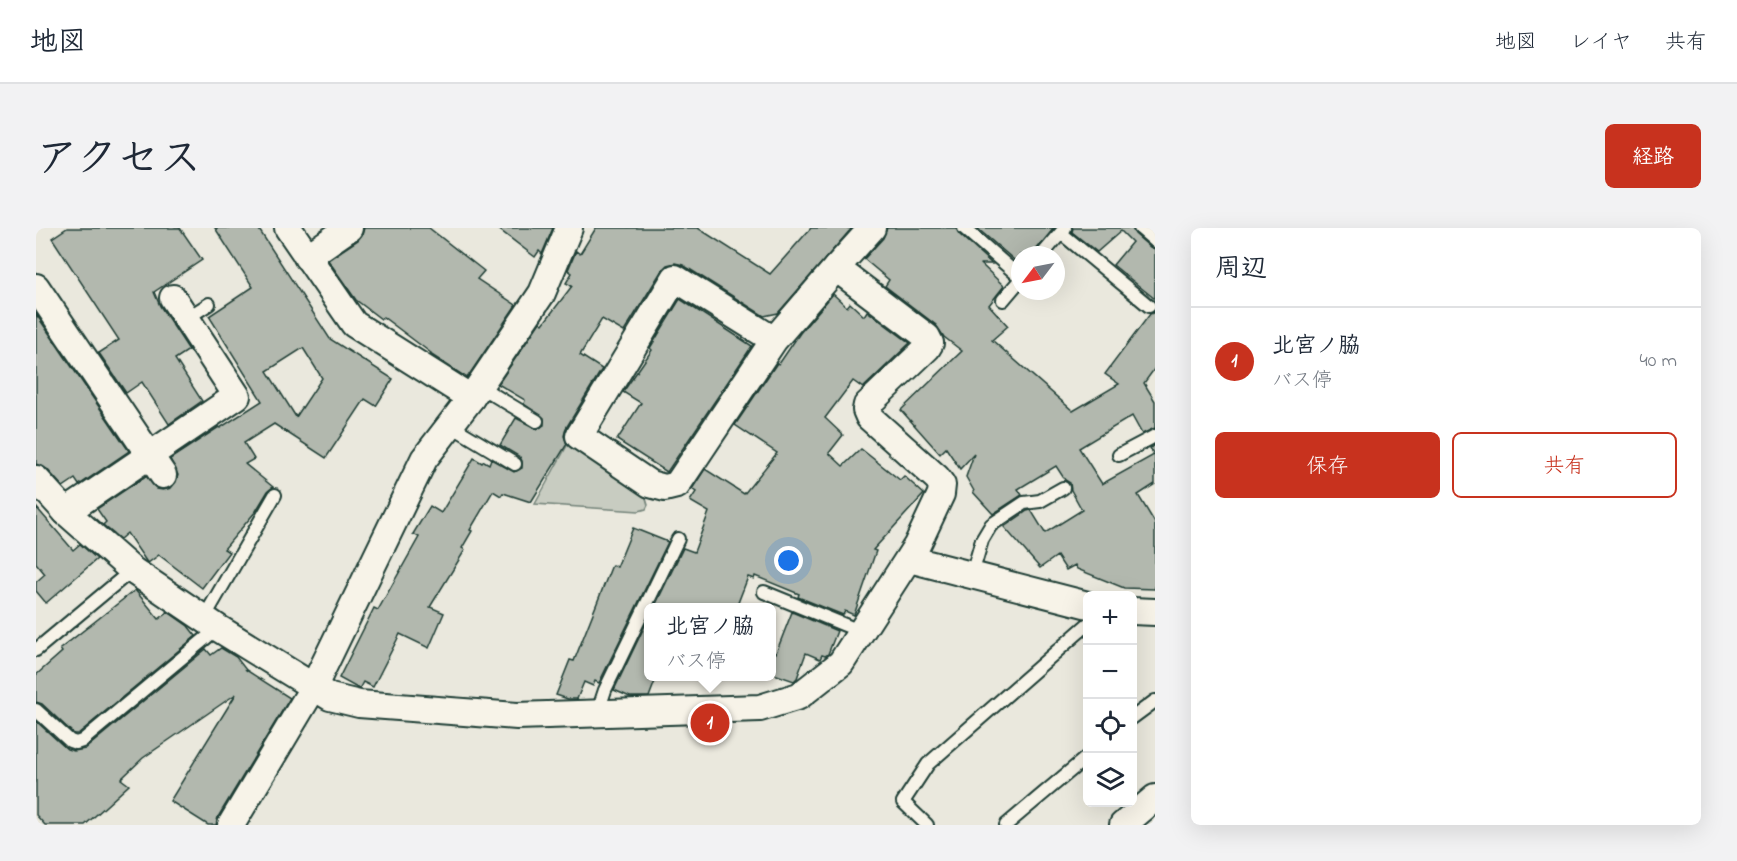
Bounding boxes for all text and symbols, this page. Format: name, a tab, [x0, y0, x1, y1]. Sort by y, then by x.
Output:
text: 地図	[30, 23, 86, 64]
text: 地図	[1495, 28, 1537, 58]
text: レイヤ	[1570, 28, 1632, 58]
text: 共有	[1665, 28, 1707, 58]
button: 経路	[1605, 124, 1701, 188]
text: アクセス	[36, 130, 201, 191]
north arrow	[1011, 246, 1065, 300]
text: 周辺	[1215, 251, 1267, 289]
text: 北宮ノ脇	[1272, 331, 1360, 363]
text: 1	[1231, 347, 1238, 376]
text: 40 m	[1640, 347, 1677, 376]
text: バス停	[1272, 367, 1332, 396]
button: 保存	[1215, 432, 1440, 498]
button: 共有	[1452, 432, 1677, 498]
your location	[774, 546, 803, 575]
map controls	[1083, 591, 1137, 807]
button: +	[1083, 591, 1137, 645]
popup	[644, 603, 776, 681]
text: 北宮ノ脇	[666, 612, 754, 644]
button: −	[1083, 645, 1137, 699]
text: バス停	[666, 648, 726, 677]
button: locate	[1083, 699, 1137, 753]
pin: 1	[690, 700, 730, 746]
button: layers	[1083, 753, 1137, 807]

